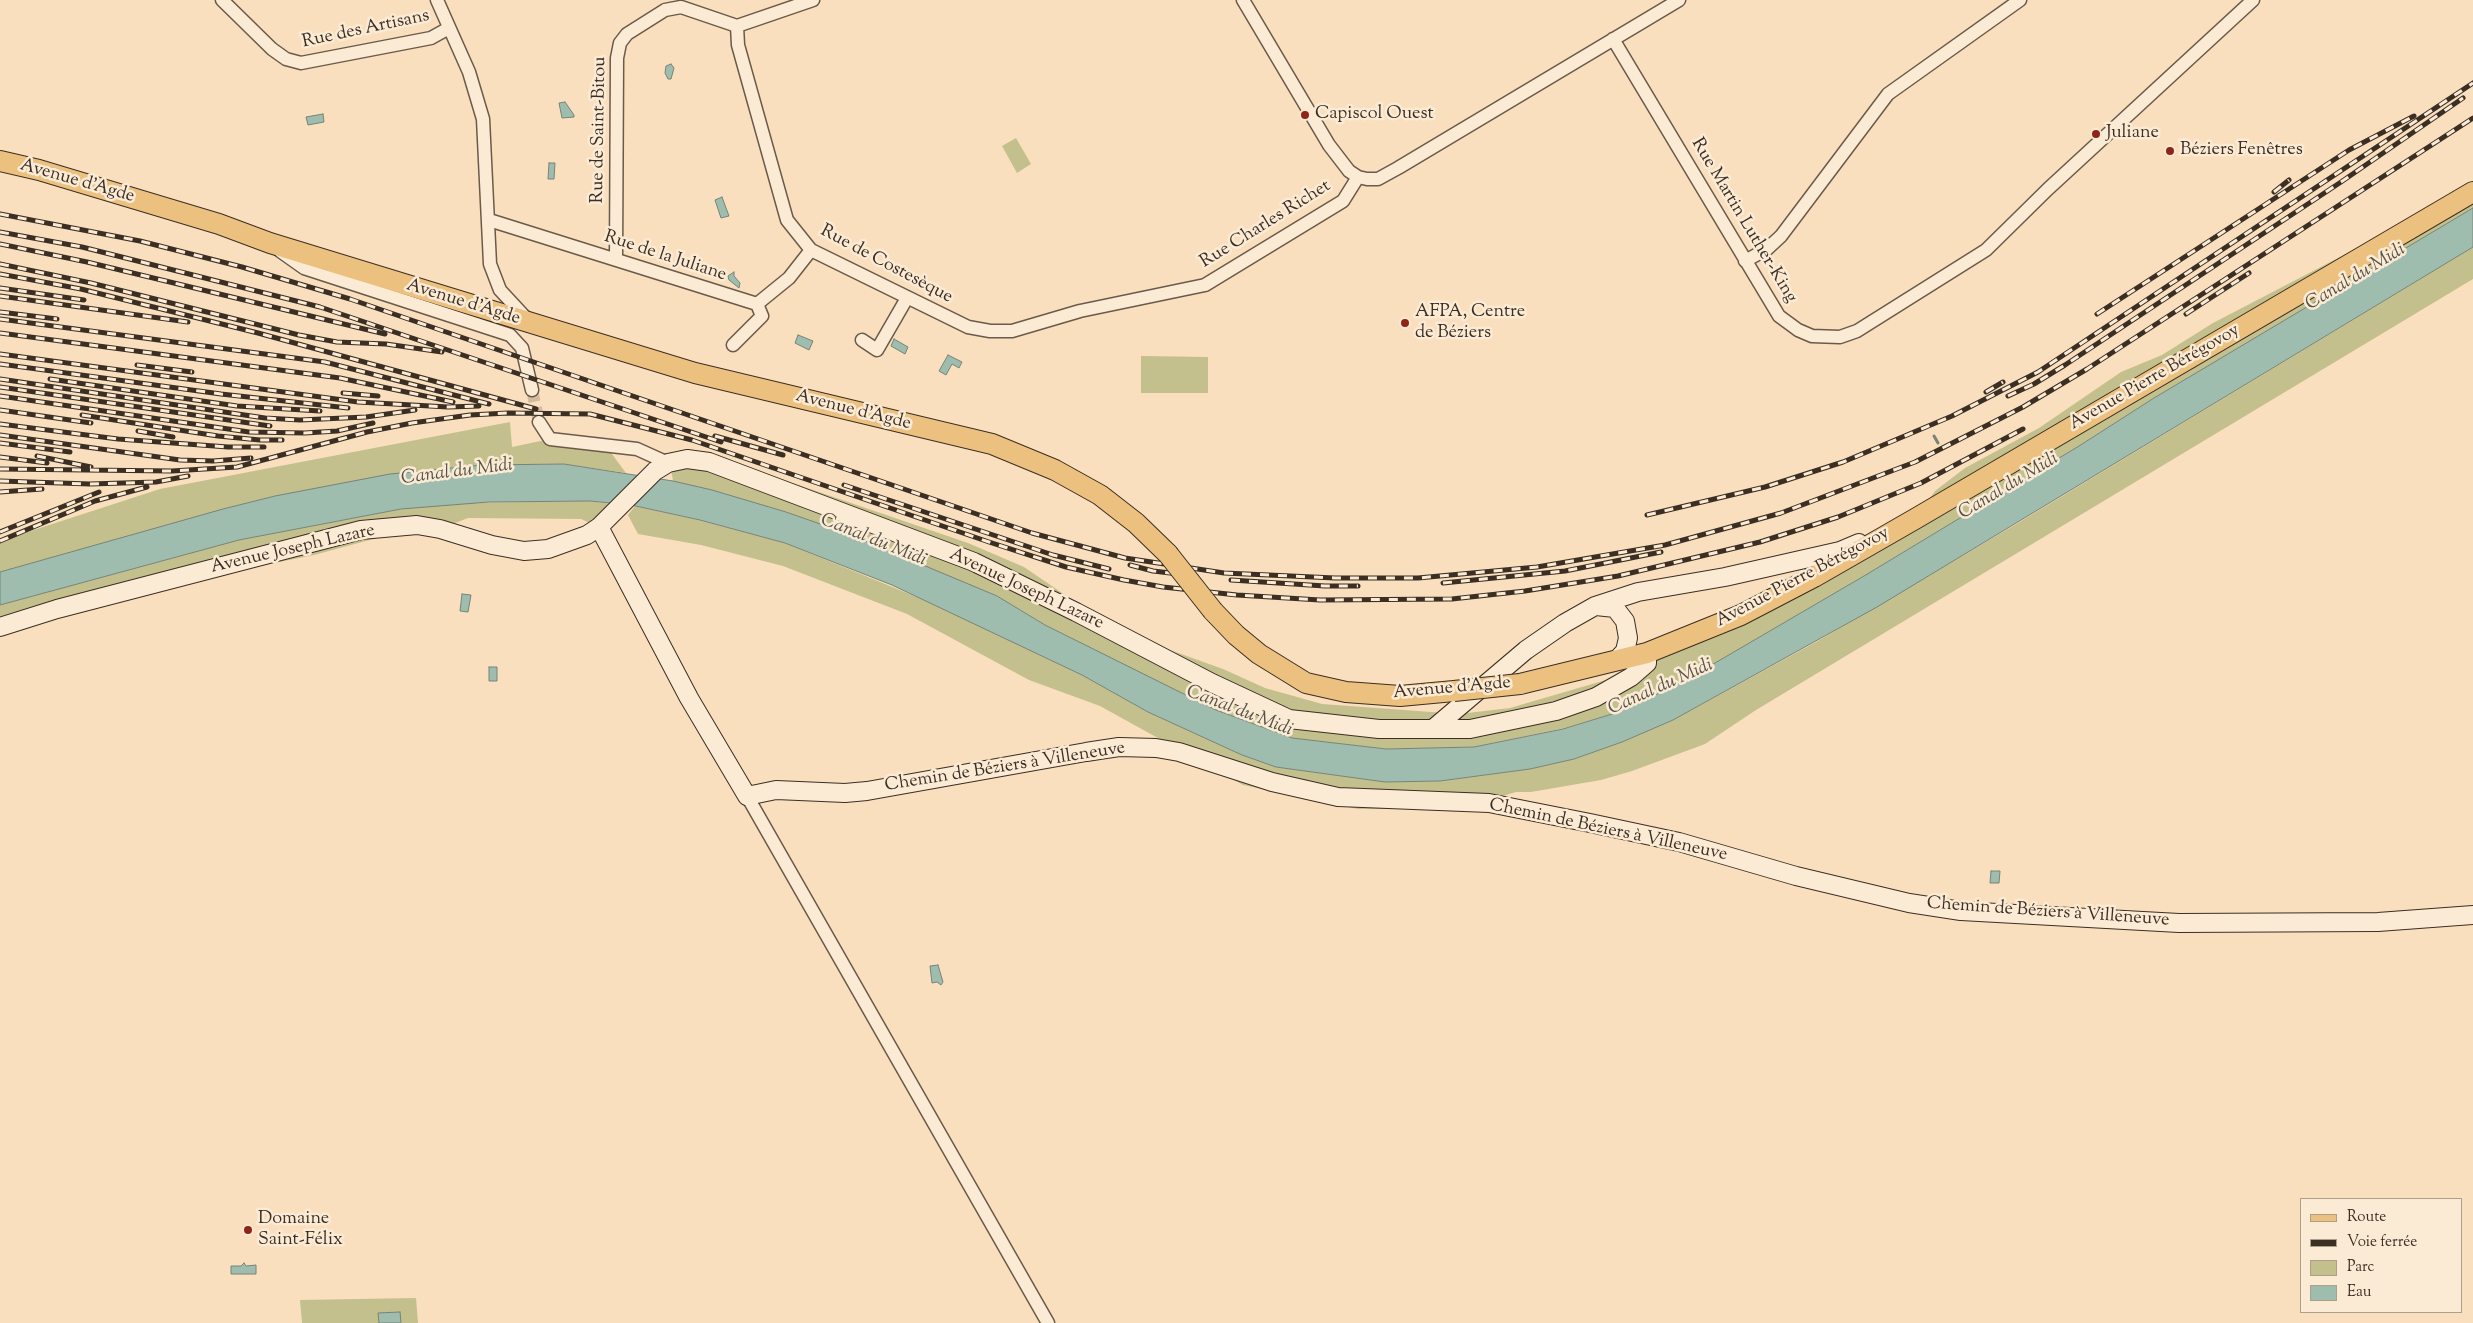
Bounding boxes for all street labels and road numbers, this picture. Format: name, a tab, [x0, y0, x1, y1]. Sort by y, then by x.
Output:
street label: Rue des Artisans	[300, 6, 432, 54]
street label: Rue de Saint-Bitou	[588, 56, 612, 204]
street label: Rue Martin Luther-King	[1685, 135, 1801, 307]
street label: Avenue d'Agde	[17, 155, 137, 209]
street label: Rue Charles Richet	[1197, 176, 1335, 274]
street label: Rue de Costesèque	[816, 221, 956, 309]
street label: Rue de la Juliane	[601, 227, 729, 287]
street label: Avenue d'Agde	[403, 275, 523, 331]
street label: Avenue Pierre Bérégovoy	[2066, 320, 2244, 436]
street label: Avenue d'Agde	[793, 386, 913, 436]
street label: Avenue Joseph Lazare	[209, 521, 377, 579]
street label: Avenue Pierre Bérégovoy	[1713, 523, 1893, 633]
street label: Avenue Joseph Lazare	[945, 545, 1107, 635]
street label: Avenue d'Agde	[1392, 673, 1512, 705]
street label: Chemin de Béziers à Villeneuve	[883, 738, 1127, 798]
street label: Chemin de Béziers à Villeneuve	[1487, 795, 1729, 867]
street label: Chemin de Béziers à Villeneuve	[1926, 894, 2170, 932]

